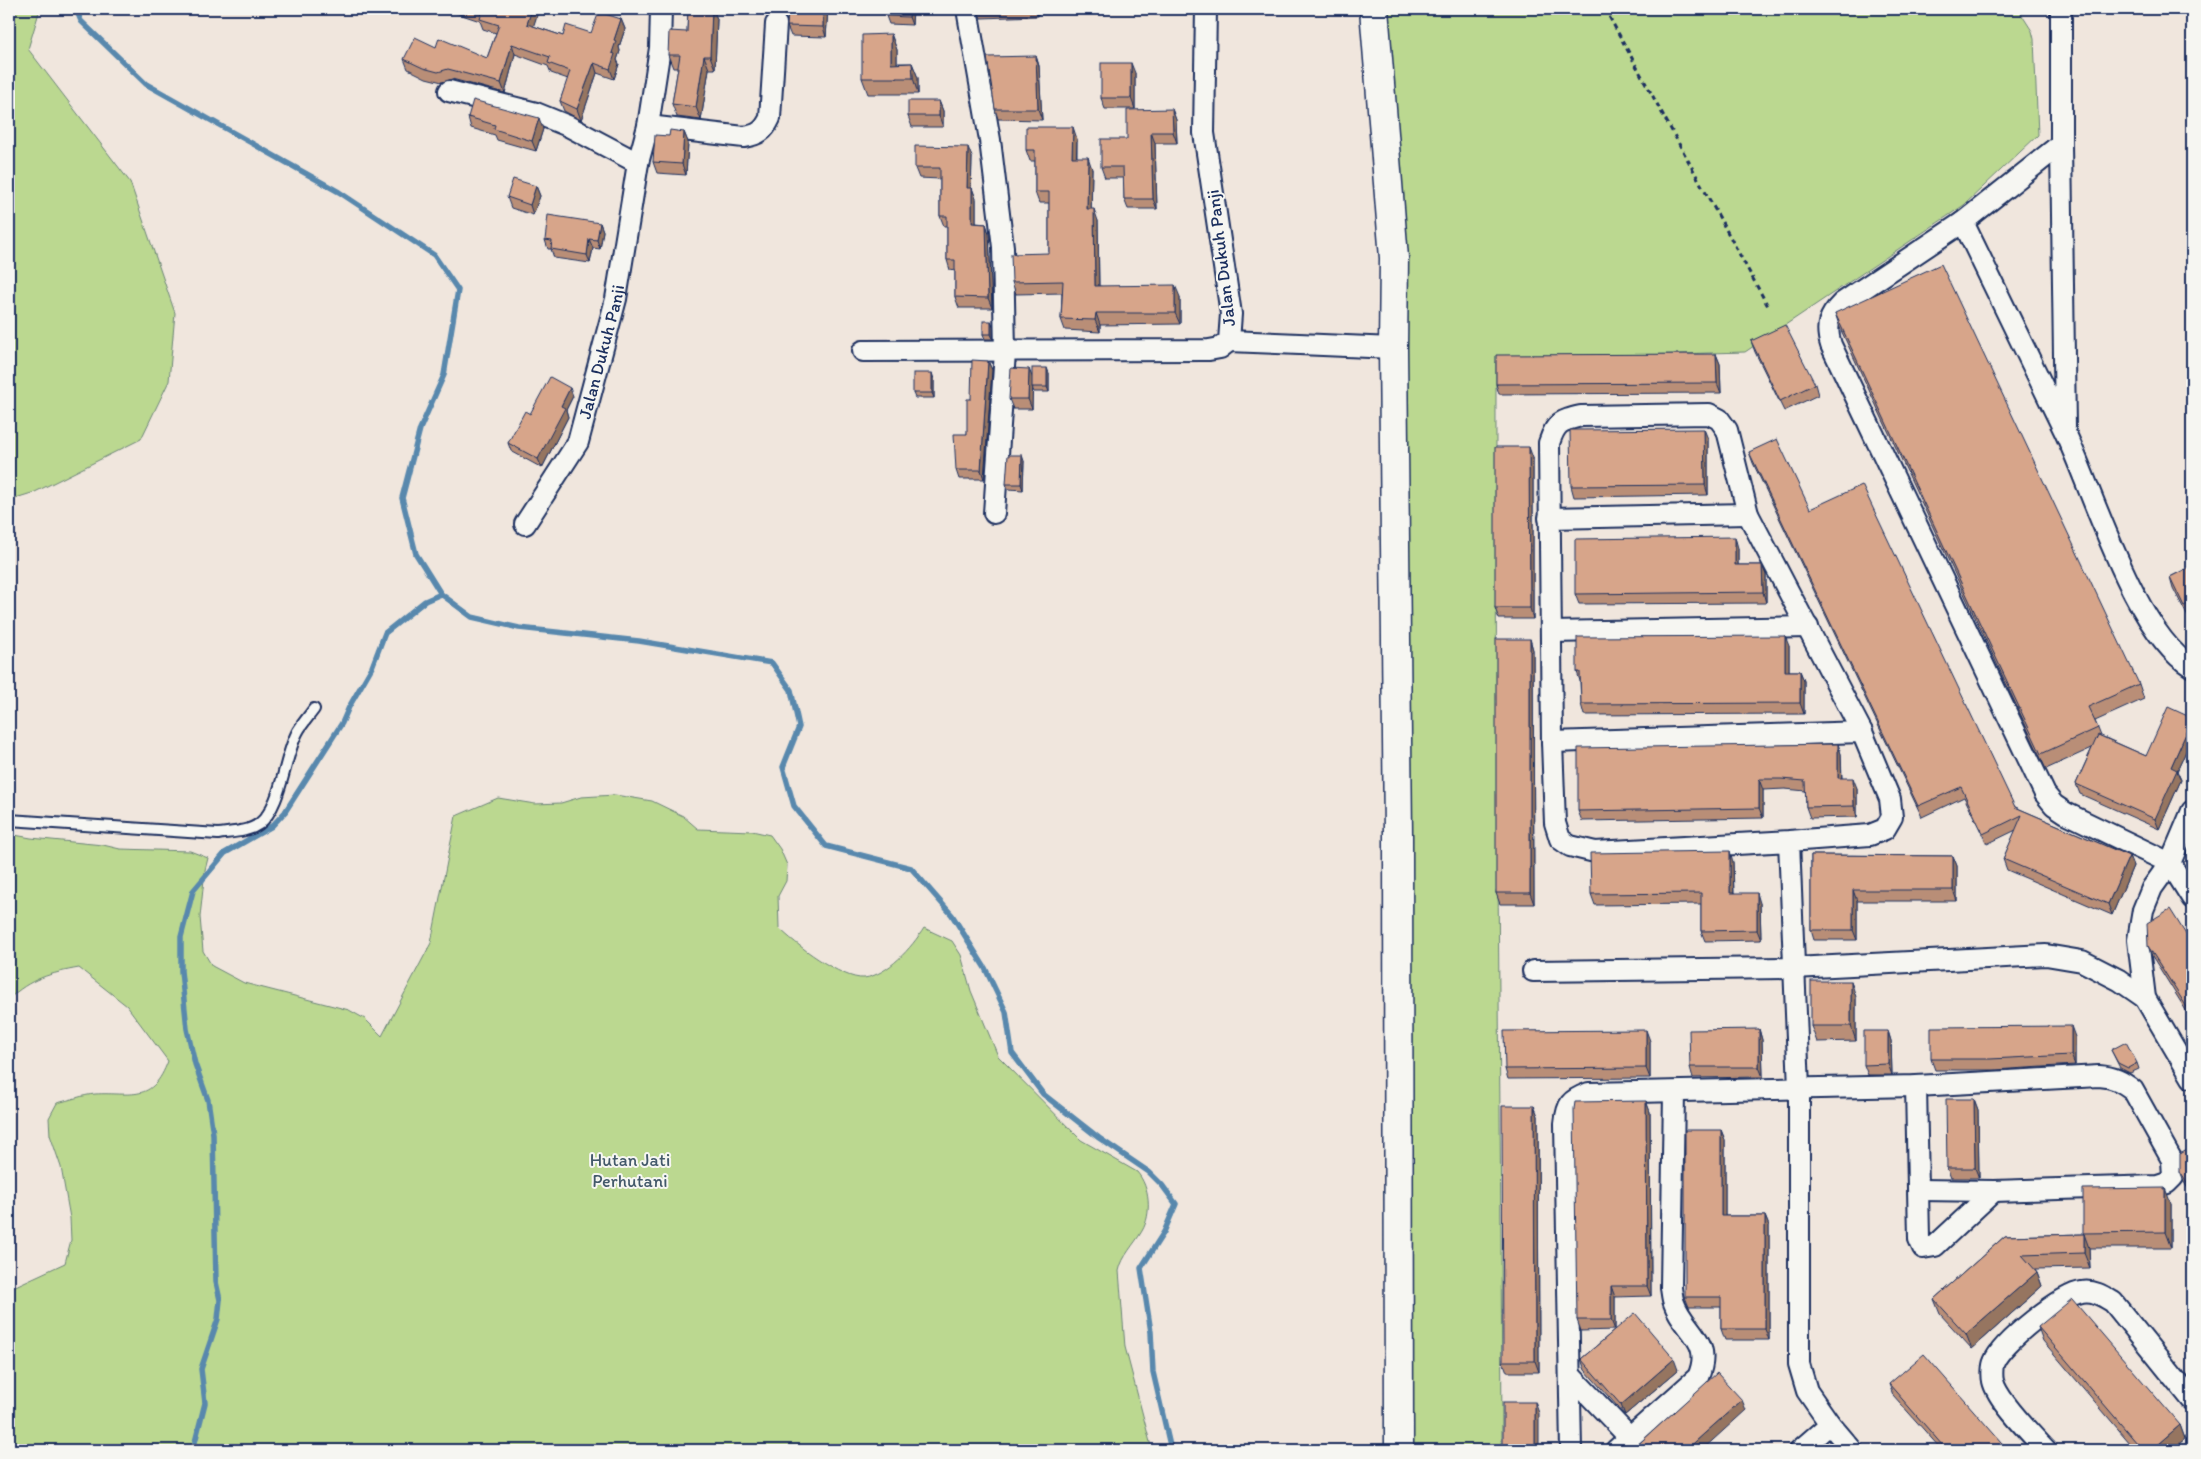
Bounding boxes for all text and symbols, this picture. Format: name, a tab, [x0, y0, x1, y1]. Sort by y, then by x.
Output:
street label: Jalan Dukuh Panji	[1202, 188, 1240, 328]
street label: Jalan Dukuh Panji	[574, 283, 629, 421]
park label: Hutan Jati Perhutani	[590, 1149, 670, 1192]

